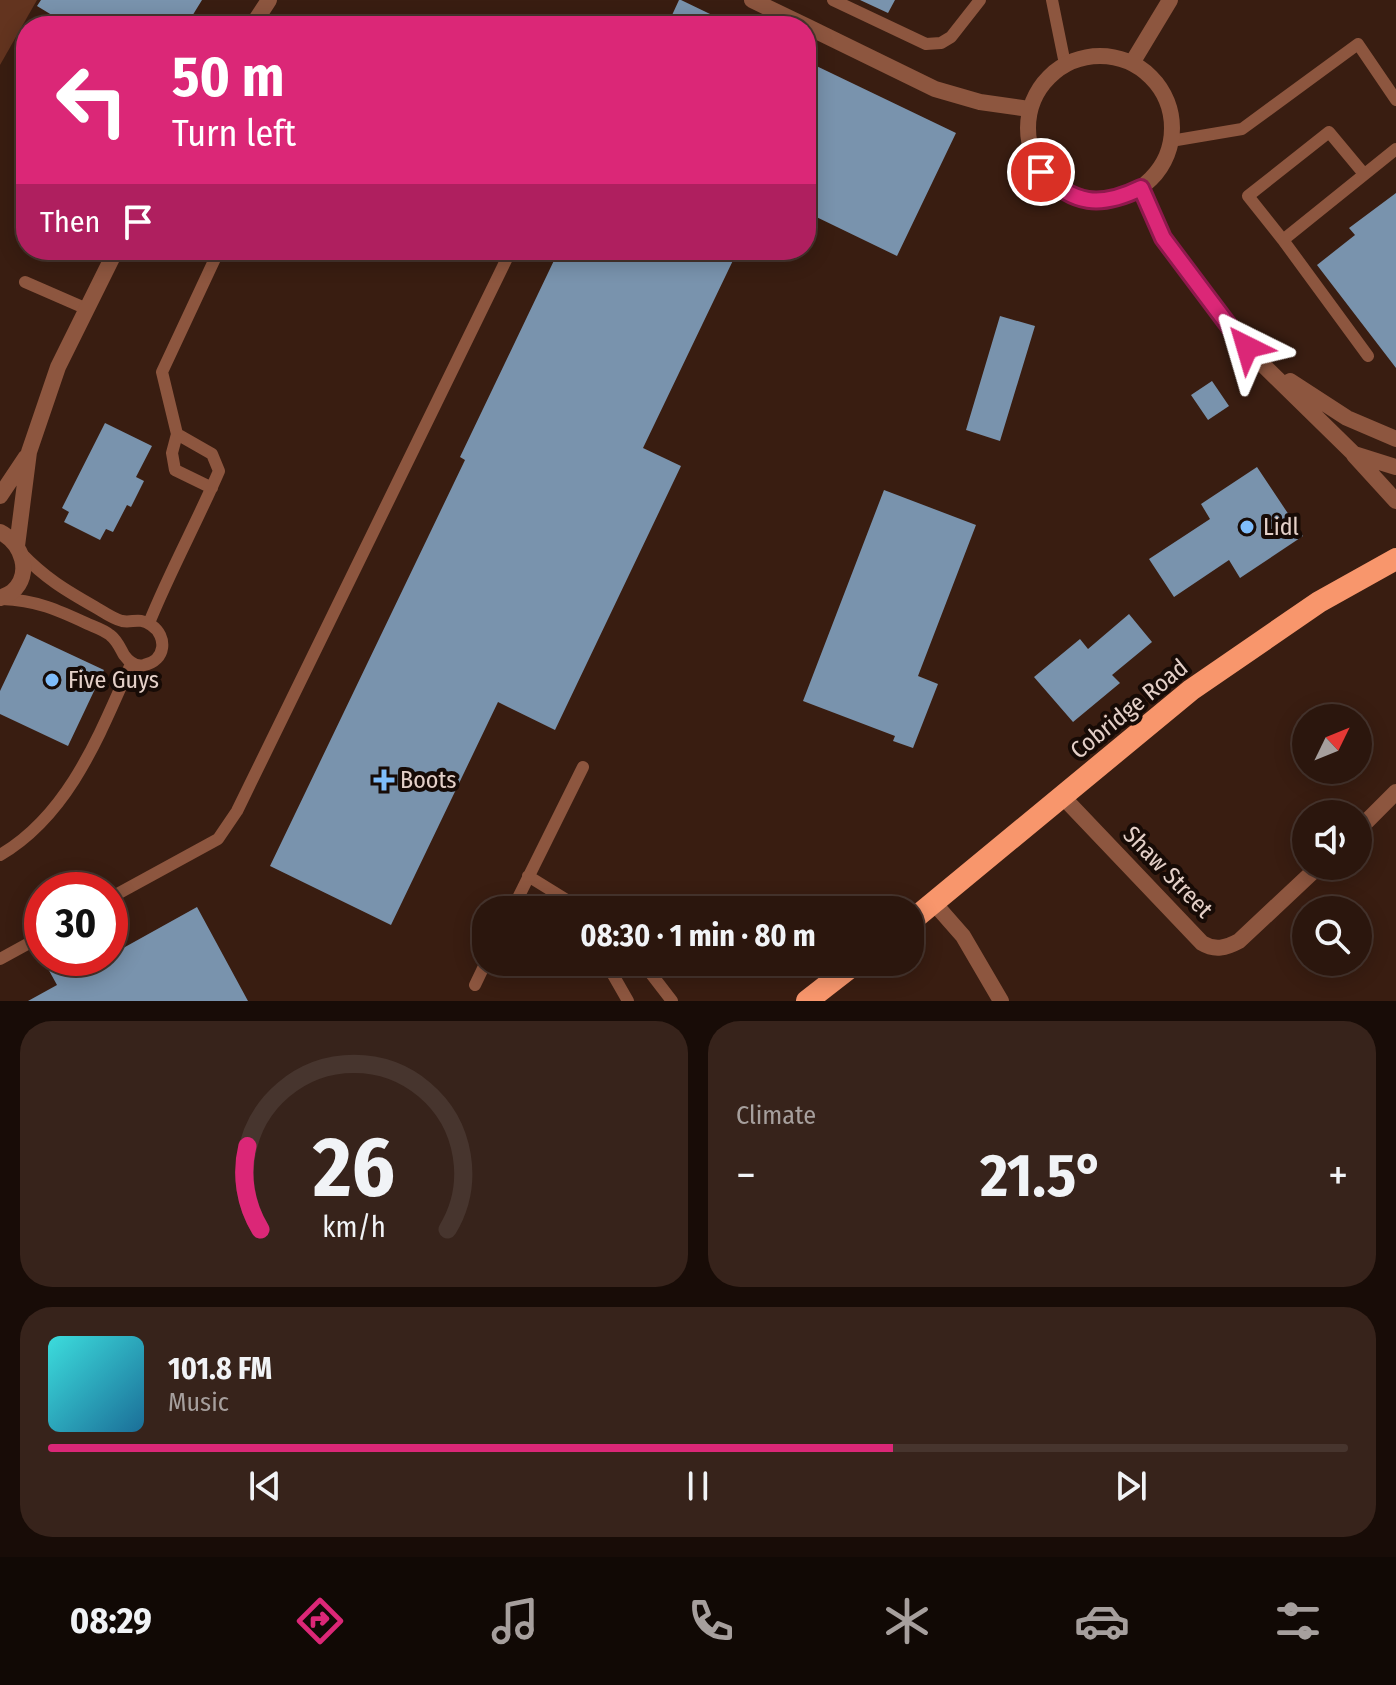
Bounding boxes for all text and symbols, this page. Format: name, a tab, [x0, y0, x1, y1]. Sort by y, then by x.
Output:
text: 50 m	[172, 44, 284, 111]
icon: left	[40, 48, 144, 152]
text: Turn left	[172, 112, 296, 156]
pin	[1007, 138, 1075, 206]
icon: arrive	[1019, 150, 1063, 194]
icon: arrive	[116, 200, 160, 244]
text: Then	[40, 204, 100, 240]
position arrow	[1205, 305, 1289, 389]
place label: Lidl	[1263, 513, 1299, 541]
marker: Lidl	[1238, 518, 1256, 536]
street label: Cobridge Road	[1065, 653, 1193, 765]
place label: Five Guys	[68, 666, 159, 694]
marker: Five Guys	[43, 671, 61, 689]
north arrow	[1292, 704, 1372, 784]
map controls	[1292, 704, 1372, 976]
place label: Boots	[400, 766, 456, 794]
marker: Boots	[375, 771, 393, 789]
button: sound	[1292, 800, 1372, 880]
street label: Shaw Street	[1117, 820, 1219, 924]
speed limit sign: 30	[24, 872, 128, 976]
button: search	[1292, 896, 1372, 976]
text: 08:30 · 1 min · 80 m	[580, 918, 816, 954]
text: Climate	[736, 1100, 816, 1131]
text: 26	[312, 1118, 395, 1218]
text: 21.5°	[980, 1140, 1104, 1212]
text: −	[736, 1149, 756, 1202]
text: +	[1328, 1149, 1348, 1202]
text: km/h	[322, 1210, 386, 1245]
text: 101.8 FM	[168, 1351, 272, 1387]
text: Music	[168, 1387, 229, 1418]
icon: previous	[243, 1464, 287, 1508]
icon: pause	[676, 1464, 720, 1508]
icon: next	[1109, 1464, 1153, 1508]
icon: directions	[292, 1593, 348, 1649]
icon: music	[487, 1593, 543, 1649]
icon: phone	[683, 1593, 739, 1649]
icon: climate	[879, 1593, 935, 1649]
icon: car	[1074, 1593, 1130, 1649]
icon: filters	[1270, 1593, 1326, 1649]
text: 08:29	[70, 1599, 152, 1643]

